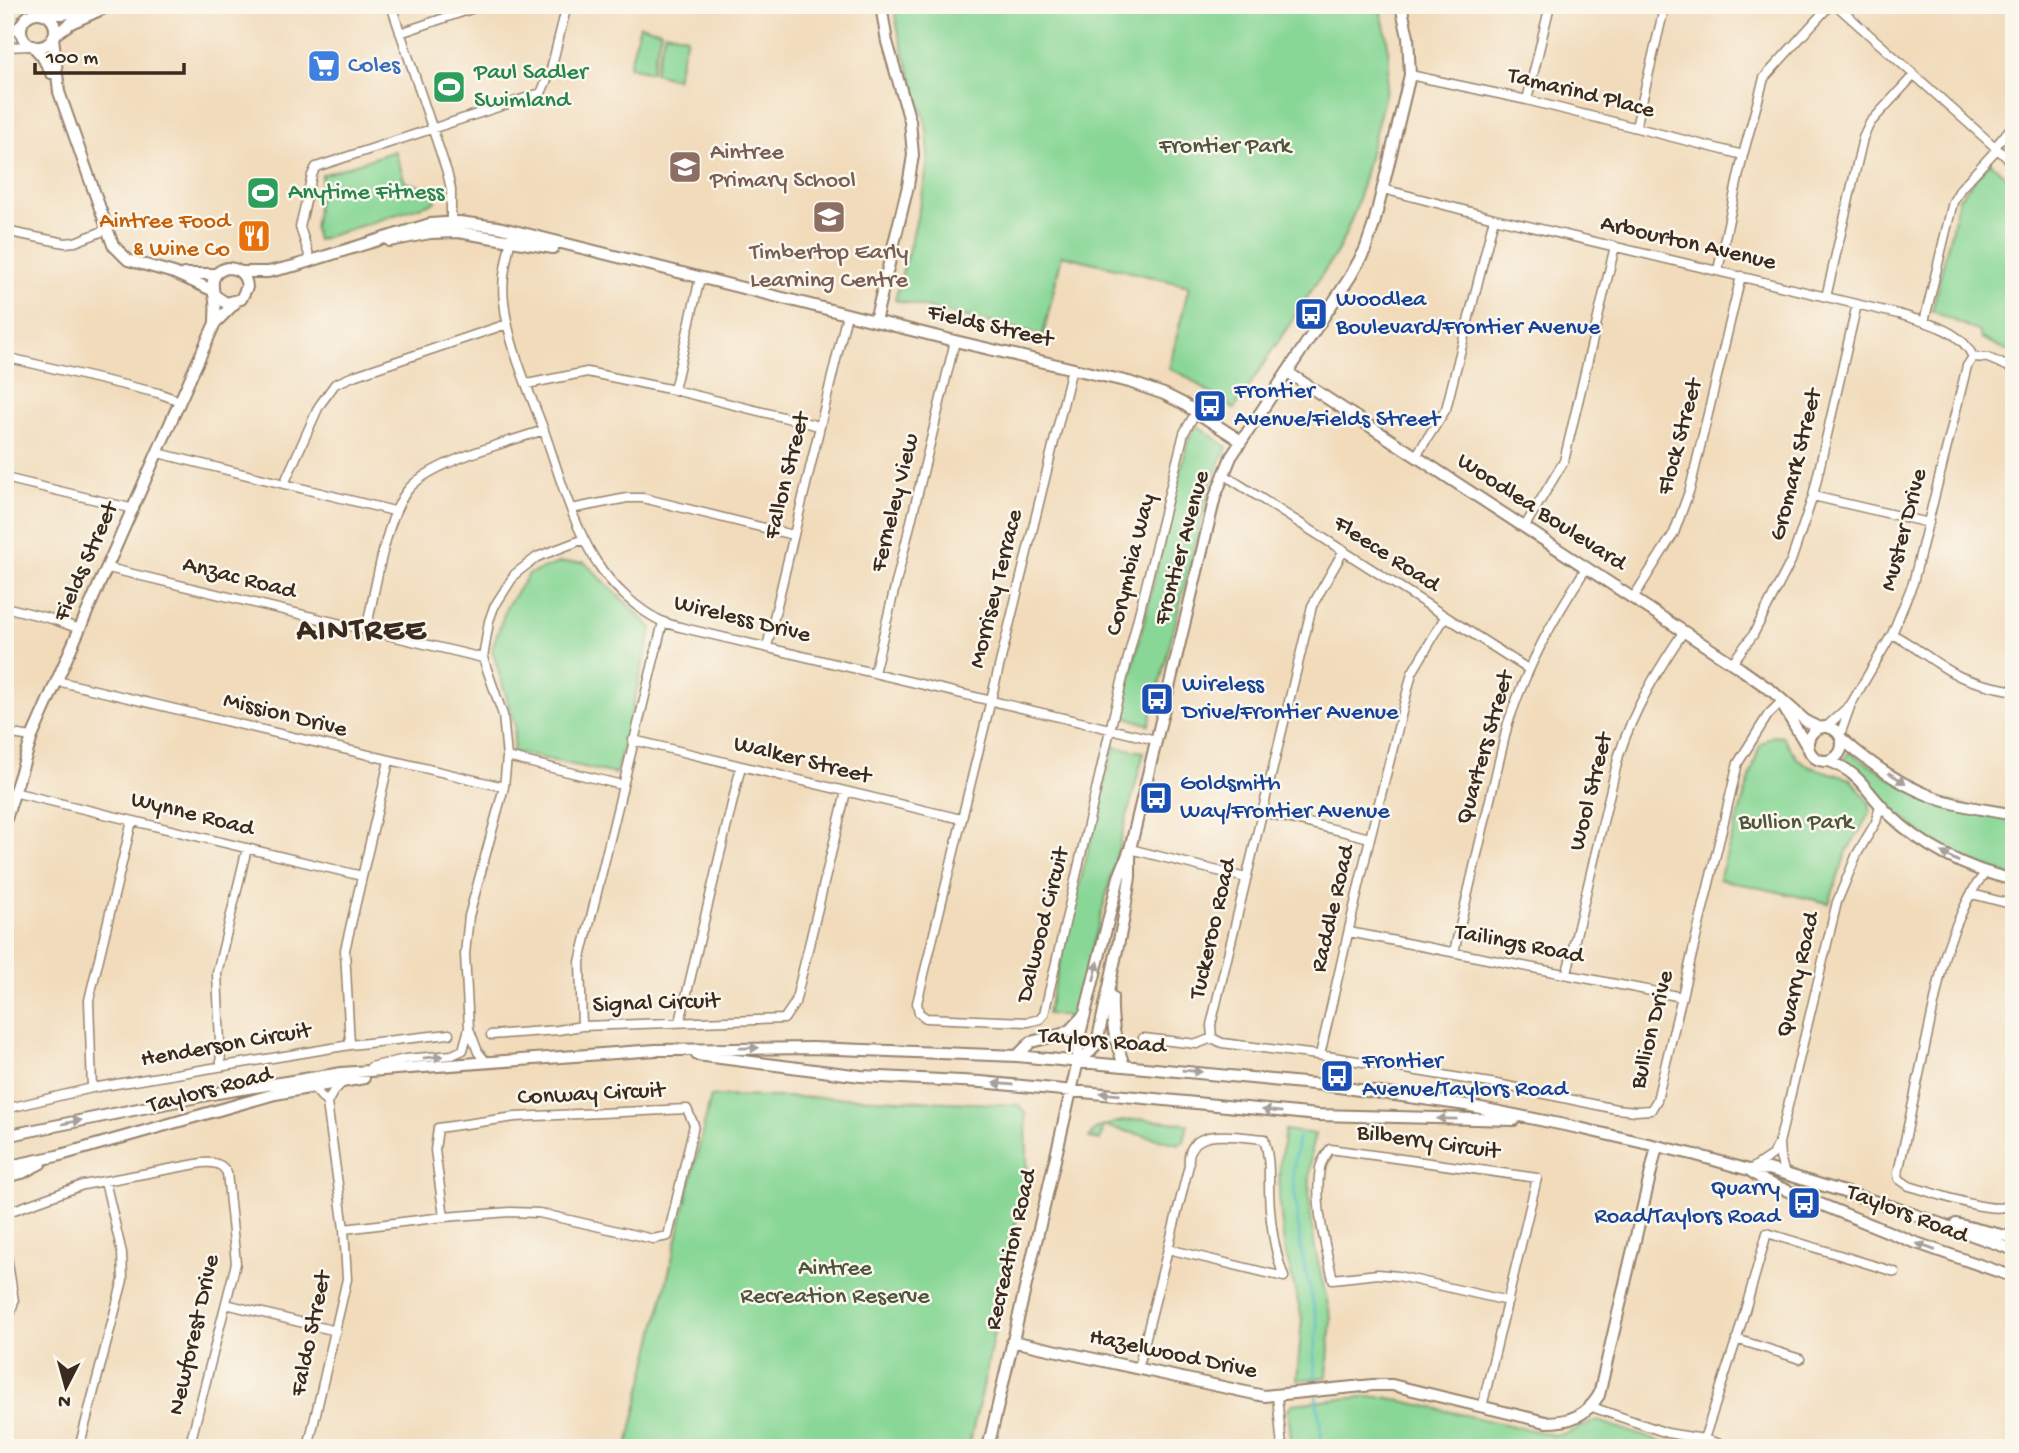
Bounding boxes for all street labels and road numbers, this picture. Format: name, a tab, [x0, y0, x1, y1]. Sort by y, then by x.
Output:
street label: Tamarind Place	[1503, 61, 1658, 126]
street label: Arbourton Avenue	[1598, 210, 1779, 278]
street label: Fields Street	[924, 298, 1058, 356]
street label: Flock Street	[1651, 374, 1711, 499]
street label: Gromark Street	[1764, 384, 1830, 544]
street label: Fallon Street	[758, 407, 818, 543]
street label: Ferneley View	[865, 430, 927, 576]
street label: Woodlea Boulevard	[1451, 447, 1633, 580]
street label: Muster Drive	[1875, 465, 1935, 594]
street label: Frontier Avenue	[1148, 467, 1218, 629]
street label: Corymbia Way	[1100, 491, 1164, 639]
street label: Fields Street	[47, 496, 127, 627]
street label: Morrisey Terrace	[963, 506, 1031, 671]
street label: Fleece Road	[1327, 509, 1446, 601]
street label: Anzac Road	[179, 551, 301, 608]
street label: Wireless Drive	[671, 589, 814, 651]
street label: Quarters Street	[1450, 666, 1522, 828]
street label: Mission Drive	[220, 687, 351, 746]
street label: Wool Street	[1563, 728, 1621, 854]
street label: Walker Street	[730, 730, 876, 793]
street label: Wynne Road	[128, 786, 258, 845]
street label: Raddle Road	[1305, 841, 1363, 975]
street label: Dalwood Circuit	[1010, 842, 1078, 1007]
street label: Tuckeroo Road	[1183, 854, 1245, 1004]
street label: Quarry Road	[1771, 908, 1828, 1040]
street label: Tailings Road	[1450, 918, 1588, 972]
street label: Bullion Drive	[1624, 967, 1682, 1093]
street label: Signal Circuit	[592, 987, 722, 1021]
street label: Henderson Circuit	[139, 1016, 315, 1075]
street label: Taylors Road	[1035, 1022, 1169, 1062]
street label: Taylors Road	[143, 1060, 277, 1122]
street label: Conway Circuit	[517, 1077, 668, 1113]
street label: Bilberry Circuit	[1354, 1119, 1503, 1168]
street label: Recreation Road	[979, 1165, 1045, 1333]
street label: Taylors Road	[1840, 1178, 1974, 1252]
street label: Newforest Drive	[162, 1251, 228, 1418]
street label: Faldo Street	[284, 1267, 340, 1400]
street label: Hazelwood Drive	[1086, 1323, 1260, 1387]

